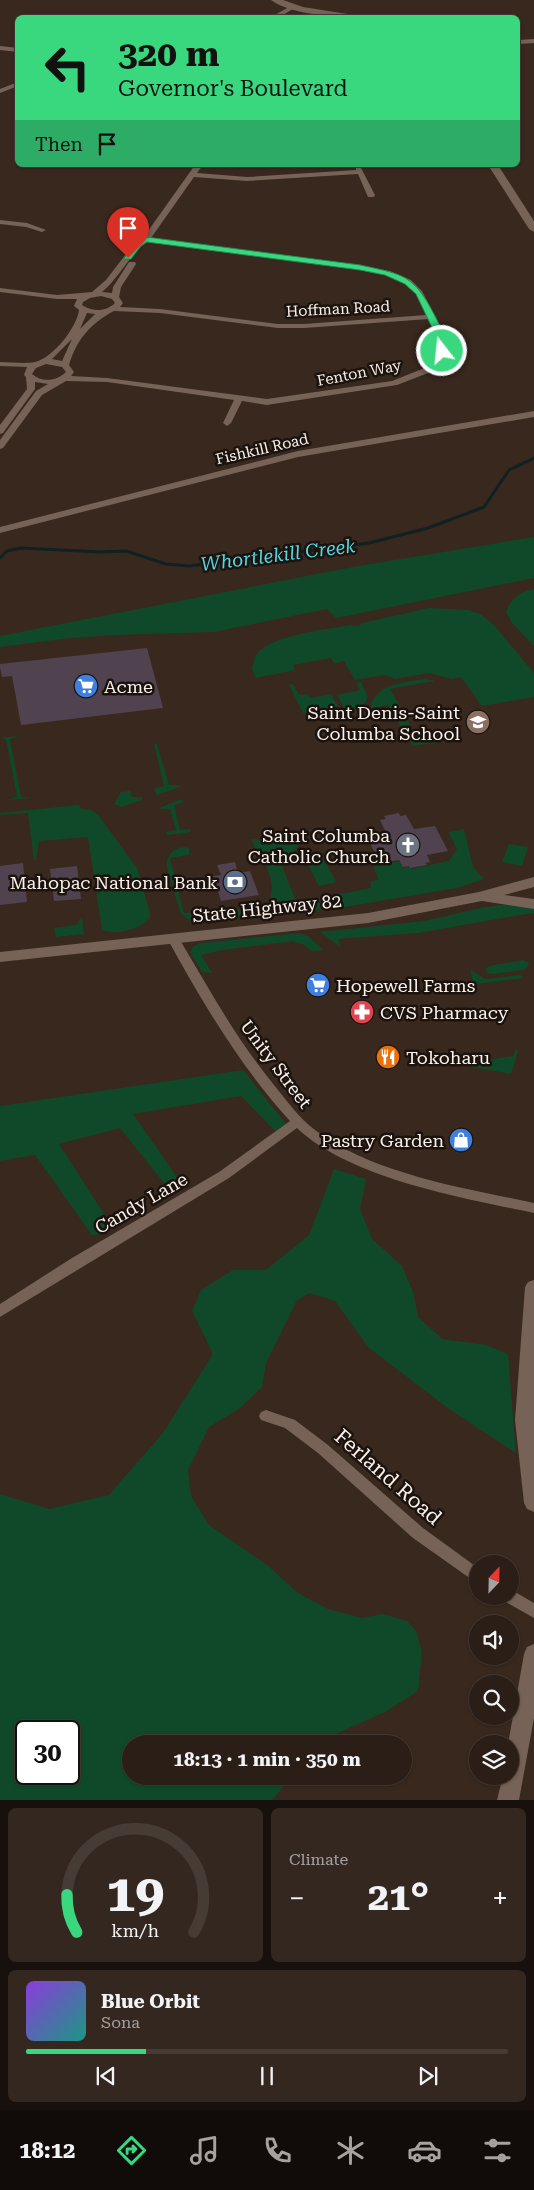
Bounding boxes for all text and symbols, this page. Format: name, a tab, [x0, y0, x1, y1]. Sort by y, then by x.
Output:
text: 320 m	[118, 34, 219, 75]
icon: left	[35, 35, 100, 100]
text: Governor's Boulevard	[118, 76, 348, 101]
icon: arrive	[93, 130, 121, 158]
text: Then	[35, 133, 83, 156]
pin	[107, 207, 149, 258]
icon: arrive	[114, 214, 142, 242]
street label: Hoffman Road	[285, 297, 391, 321]
position arrow	[415, 324, 467, 376]
street label: Fenton Way	[315, 356, 403, 390]
street label: Fishkill Road	[214, 429, 311, 468]
water label: Whortlekill Creek	[199, 534, 357, 576]
supermarket icon: Acme	[73, 673, 99, 699]
place label: Acme	[104, 676, 153, 697]
place label: Saint Denis-Saint Columba School	[307, 702, 460, 744]
school or university icon: Saint Denis-Saint Columba School	[465, 709, 491, 735]
place label: Saint Columba Catholic Church	[248, 825, 390, 867]
church icon: Saint Columba Catholic Church	[395, 832, 421, 858]
bank icon: Mahopac National Bank	[222, 869, 248, 895]
place label: Mahopac National Bank	[10, 872, 218, 893]
street label: State Highway 82	[191, 890, 343, 926]
supermarket icon: Hopewell Farms	[305, 972, 331, 998]
place label: Hopewell Farms	[336, 975, 475, 996]
pharmacy icon: CVS Pharmacy	[349, 999, 375, 1025]
place label: CVS Pharmacy	[380, 1002, 509, 1023]
street label: Unity Street	[236, 1016, 316, 1113]
restaurant icon: Tokoharu	[375, 1044, 401, 1070]
place label: Tokoharu	[406, 1047, 490, 1068]
shop icon: Pastry Garden	[448, 1127, 474, 1153]
place label: Pastry Garden	[321, 1130, 444, 1151]
street label: Candy Lane	[91, 1168, 191, 1238]
street label: Ferland Road	[330, 1424, 447, 1530]
north arrow	[469, 1555, 519, 1605]
map controls	[469, 1555, 519, 1785]
button: sound	[469, 1615, 519, 1665]
button: search	[469, 1675, 519, 1725]
speed limit sign: 30	[15, 1720, 80, 1785]
button: layers	[469, 1735, 519, 1785]
text: 18:13 · 1 min · 350 m	[173, 1748, 361, 1771]
text: Climate	[289, 1850, 348, 1869]
text: 19	[106, 1863, 165, 1924]
text: 21°	[368, 1875, 429, 1919]
text: −	[289, 1882, 305, 1915]
text: +	[492, 1882, 508, 1915]
text: km/h	[112, 1920, 160, 1941]
text: Blue Orbit	[101, 1990, 200, 2013]
text: Sona	[101, 2013, 140, 2032]
icon: previous	[92, 2062, 120, 2090]
icon: pause	[253, 2062, 281, 2090]
icon: next	[414, 2062, 442, 2090]
icon: directions	[114, 2133, 149, 2168]
icon: music	[187, 2133, 222, 2168]
icon: phone	[260, 2133, 295, 2168]
icon: climate	[333, 2133, 368, 2168]
icon: car	[407, 2133, 442, 2168]
icon: filters	[480, 2133, 515, 2168]
text: 18:12	[19, 2138, 75, 2163]

